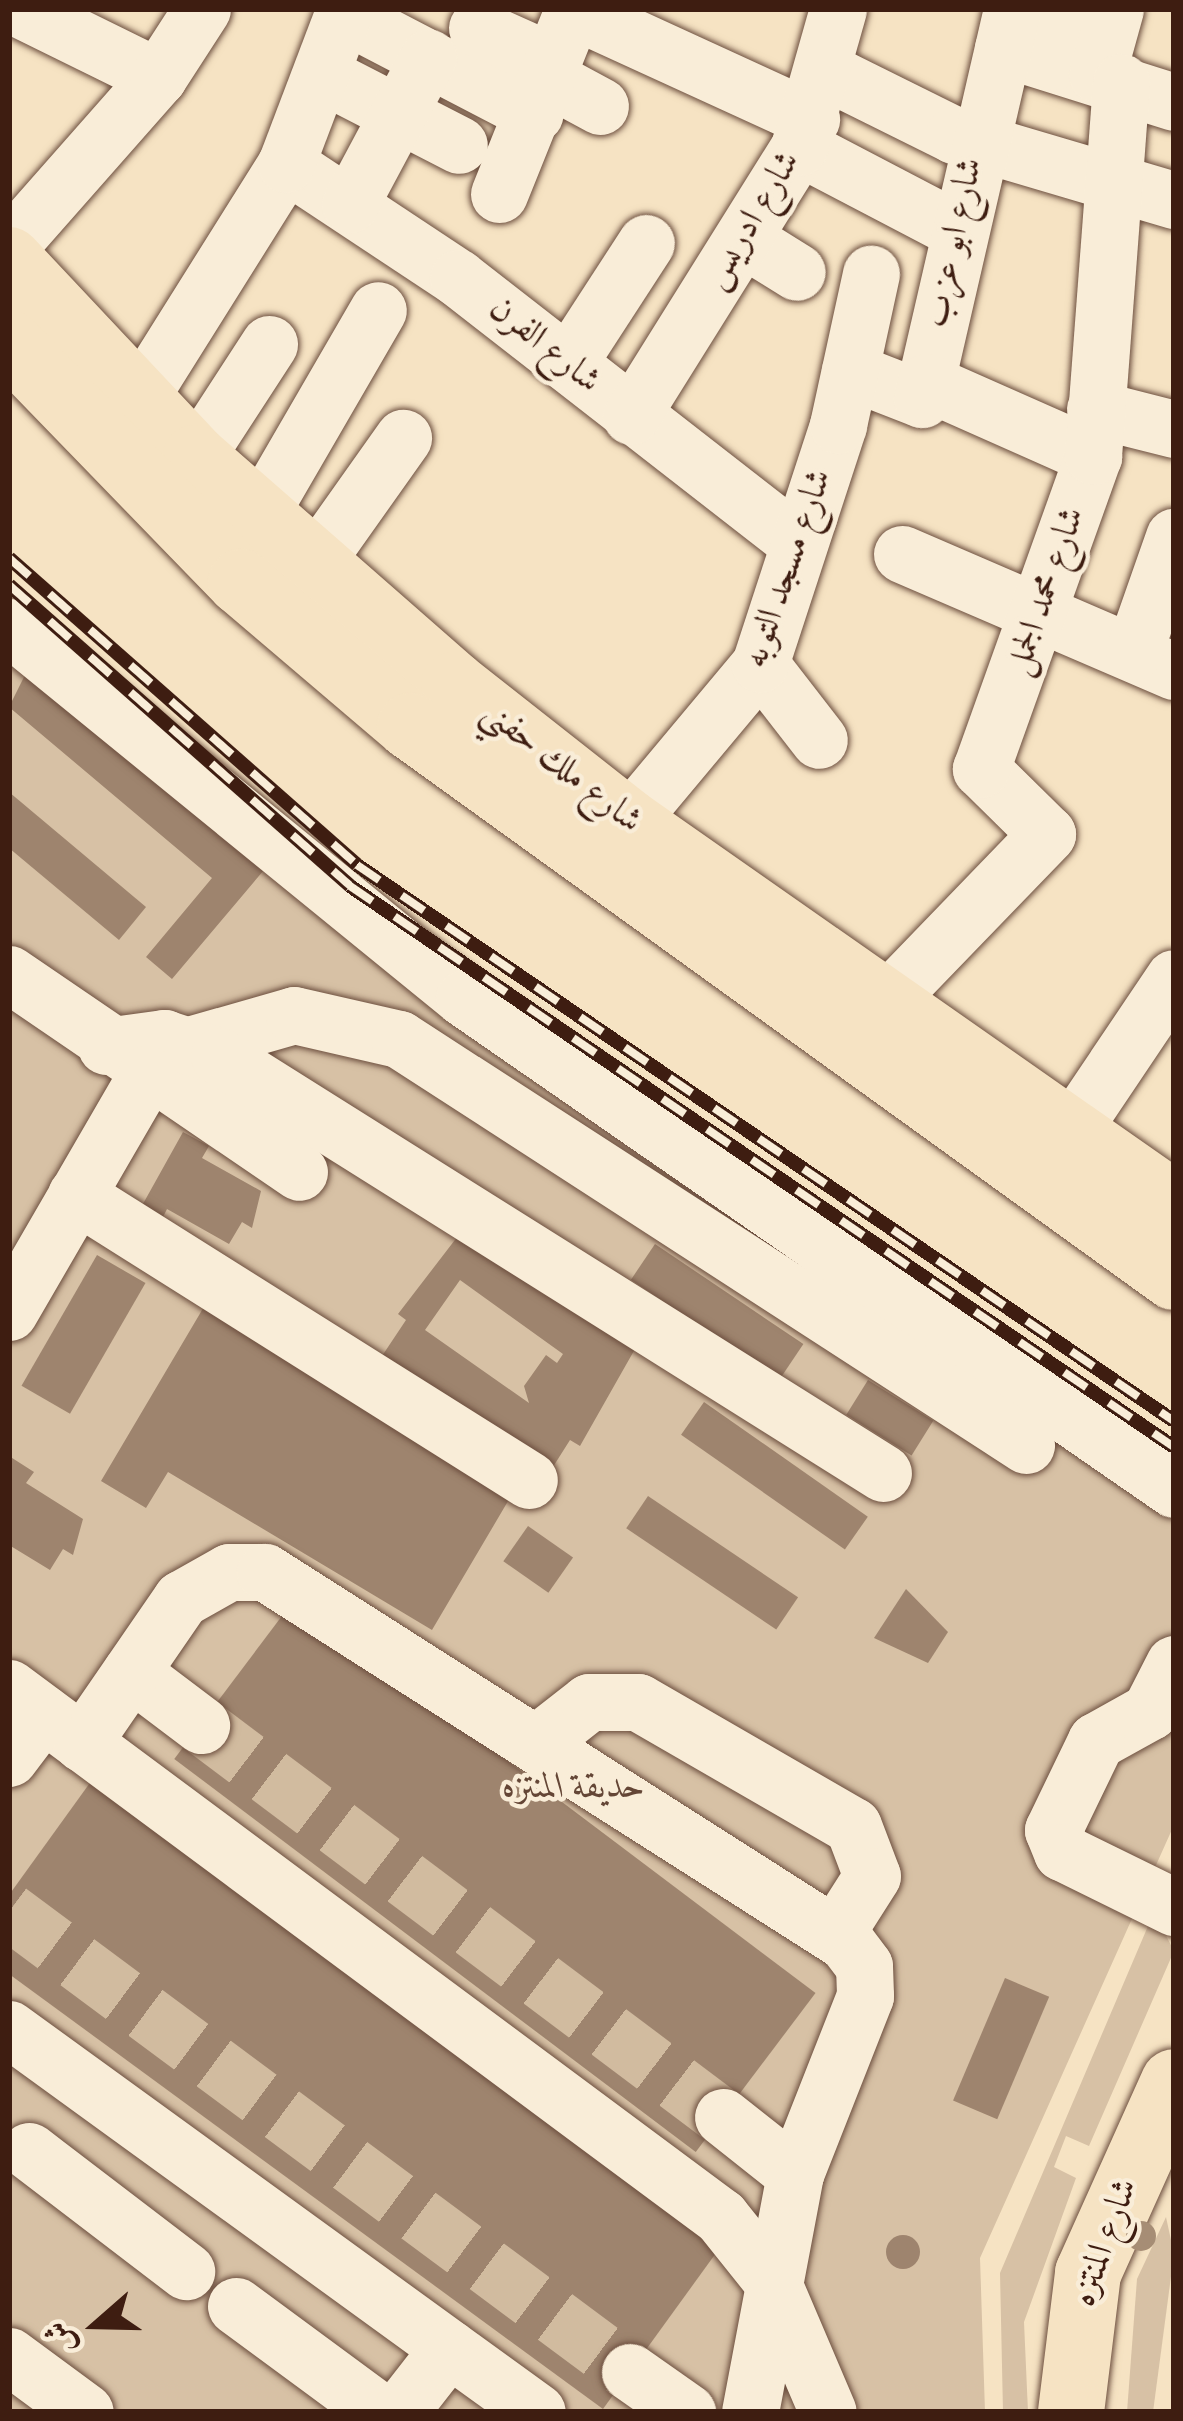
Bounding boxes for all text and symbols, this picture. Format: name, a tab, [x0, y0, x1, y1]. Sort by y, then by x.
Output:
street label: شارع ادريس	[695, 144, 811, 298]
street label: شارع ابو عزب	[916, 154, 994, 332]
street label: شارع الفرن	[480, 288, 608, 404]
street label: شارع مسجد التوبه	[735, 464, 843, 674]
street label: شارع محمد الجمل	[998, 502, 1096, 682]
street label: شارع ملك حفني	[472, 692, 650, 844]
park label: حديقة المنتزه	[503, 1767, 645, 1811]
street label: شارع المنتزه	[1063, 2173, 1149, 2313]
north arrow	[36, 2265, 156, 2385]
text: ش	[34, 2314, 90, 2361]

